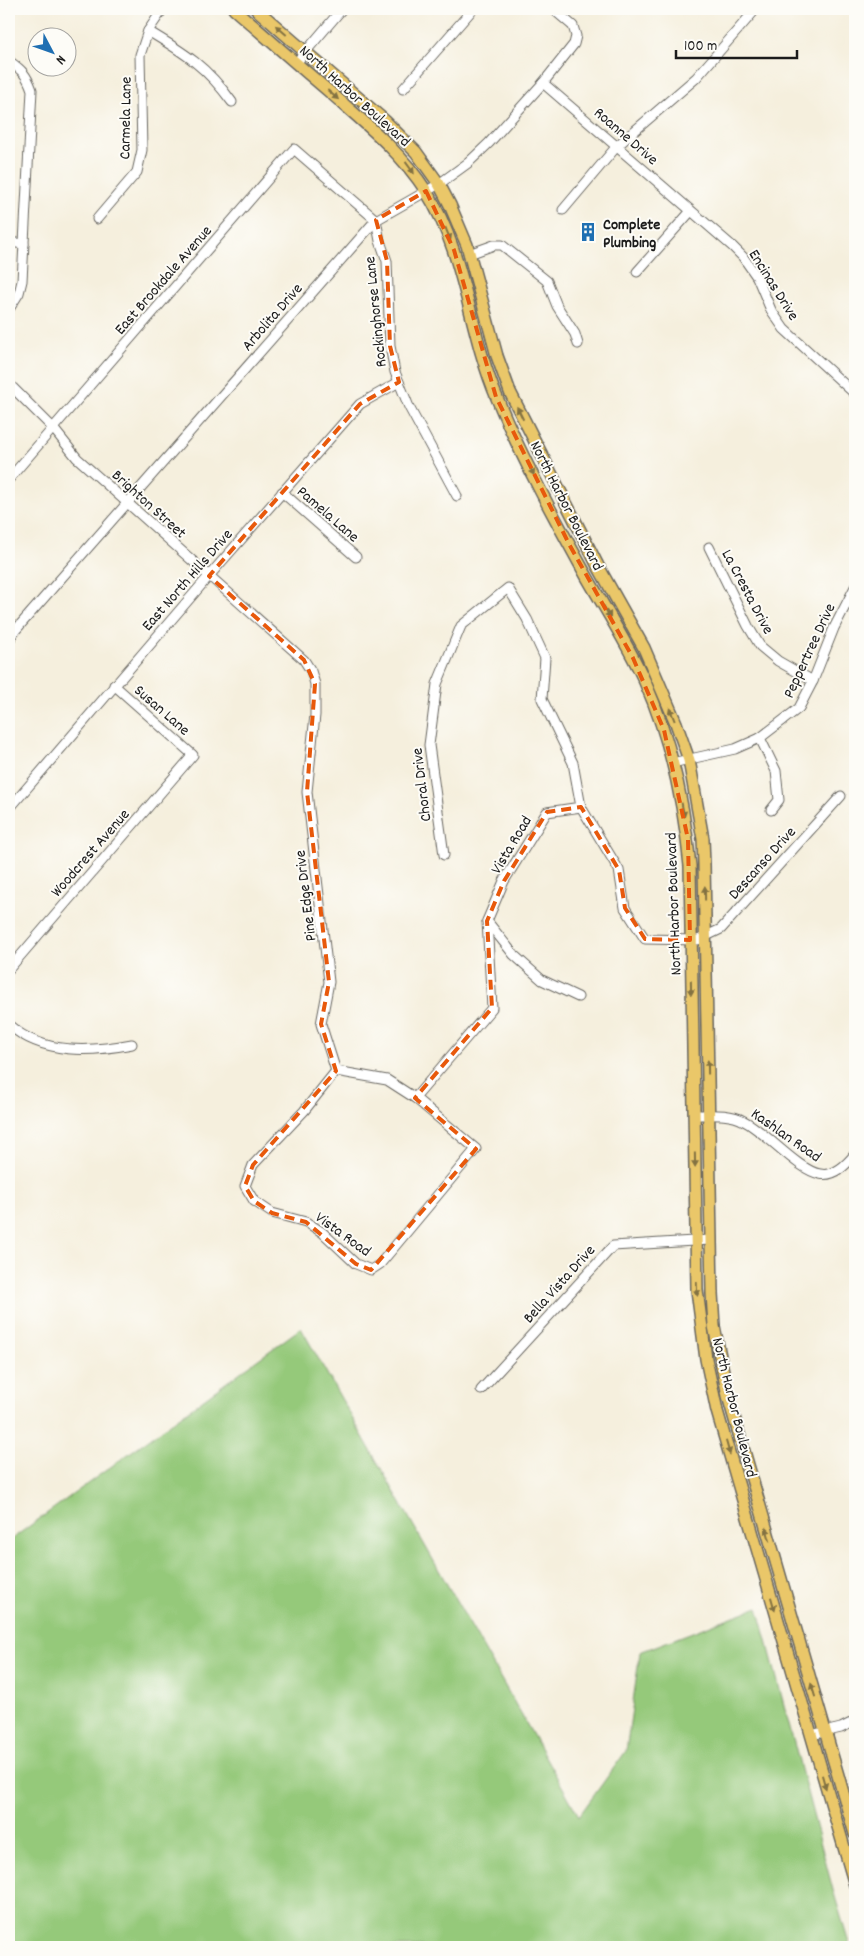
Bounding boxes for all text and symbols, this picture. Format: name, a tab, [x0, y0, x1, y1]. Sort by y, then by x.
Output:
one-way arrow	[274, 25, 287, 36]
north arrow	[28, 28, 78, 78]
scale bar	[676, 28, 798, 60]
text: 100 m	[684, 36, 717, 58]
street label: North Harbor Boulevard	[293, 40, 415, 153]
text: N	[50, 50, 70, 68]
street label: Carmela Lane	[114, 76, 139, 160]
one-way arrow	[326, 89, 338, 101]
street label: Roanne Drive	[588, 102, 663, 171]
one-way arrow	[405, 162, 415, 175]
place label: Complete Plumbing	[603, 214, 660, 255]
street label: East Brookdale Avenue	[110, 221, 218, 341]
building icon: Complete Plumbing	[577, 221, 599, 243]
one-way arrow	[444, 227, 452, 242]
street label: Encinas Drive	[742, 245, 804, 325]
street label: Rockinghorse Lane	[359, 255, 394, 368]
street label: Arbolita Drive	[237, 279, 309, 357]
one-way arrow	[516, 406, 524, 420]
street label: North Harbor Boulevard	[523, 437, 609, 575]
one-way arrow	[527, 462, 535, 476]
street label: Brighton Street	[106, 465, 191, 545]
street label: Pamela Lane	[291, 481, 364, 549]
street label: East North Hills Drive	[137, 524, 239, 637]
street label: La Cresta Drive	[715, 546, 779, 639]
street label: Peppertree Drive	[778, 600, 842, 702]
one-way arrow	[603, 606, 612, 619]
street label: Susan Lane	[128, 680, 194, 742]
one-way arrow	[668, 706, 676, 721]
street label: Choral Drive	[407, 747, 438, 823]
one-way arrow	[679, 803, 687, 818]
street label: Woodcrest Avenue	[46, 804, 136, 903]
street label: Vista Road	[486, 812, 539, 879]
street label: Descanso Drive	[724, 822, 802, 905]
street label: North Harbor Boulevard	[661, 832, 688, 976]
street label: Pine Edge Drive	[289, 849, 323, 943]
one-way arrow	[701, 885, 709, 901]
one-way arrow	[687, 981, 695, 997]
one-way arrow	[704, 1058, 712, 1074]
street label: Kashlan Road	[746, 1103, 825, 1169]
one-way arrow	[691, 1152, 699, 1168]
street label: Vista Road	[310, 1207, 375, 1263]
street label: Bella Vista Drive	[518, 1240, 601, 1329]
one-way arrow	[694, 1281, 702, 1297]
street label: North Harbor Boulevard	[705, 1335, 762, 1480]
one-way arrow	[725, 1440, 733, 1455]
one-way arrow	[763, 1527, 771, 1542]
one-way arrow	[769, 1596, 777, 1611]
one-way arrow	[809, 1682, 817, 1697]
one-way arrow	[821, 1774, 829, 1789]

